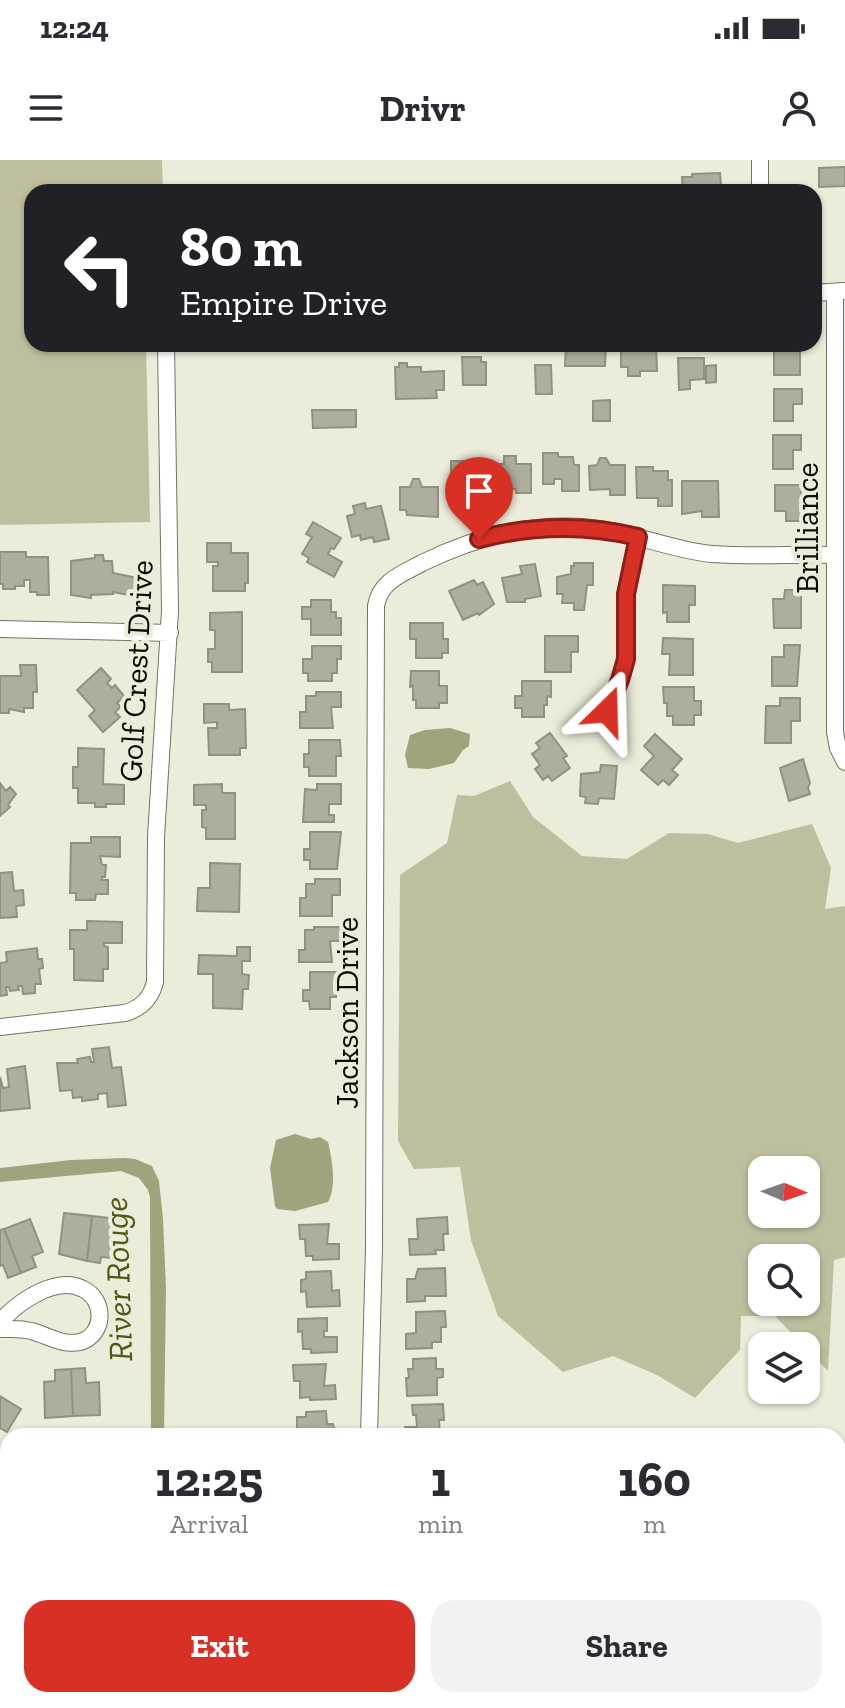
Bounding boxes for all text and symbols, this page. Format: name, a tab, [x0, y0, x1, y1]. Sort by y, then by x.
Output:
text: 12:24	[40, 10, 109, 46]
icon: menu	[24, 86, 68, 130]
icon: person	[777, 86, 821, 130]
text: Drivr	[379, 87, 466, 130]
text: 80 m	[180, 213, 302, 280]
icon: left	[48, 216, 152, 320]
text: Empire Drive	[180, 281, 387, 324]
pin	[445, 457, 513, 539]
street label: Brilliance	[788, 462, 826, 594]
icon: arrive	[457, 469, 501, 513]
street label: Golf Crest Drive	[111, 559, 161, 783]
position arrow	[565, 669, 649, 753]
street label: Jackson Drive	[328, 917, 366, 1109]
north arrow	[748, 1156, 820, 1228]
map controls	[748, 1156, 820, 1404]
water label: River Rouge	[95, 1196, 141, 1362]
button: search	[748, 1244, 820, 1316]
button: layers	[748, 1332, 820, 1404]
text: 12:25	[155, 1451, 263, 1508]
text: 1	[431, 1451, 450, 1508]
text: 160	[618, 1451, 691, 1508]
text: Arrival	[170, 1508, 248, 1540]
text: min	[418, 1508, 463, 1540]
text: m	[643, 1508, 666, 1540]
button: Exit	[24, 1600, 415, 1692]
button: Share	[431, 1600, 822, 1692]

